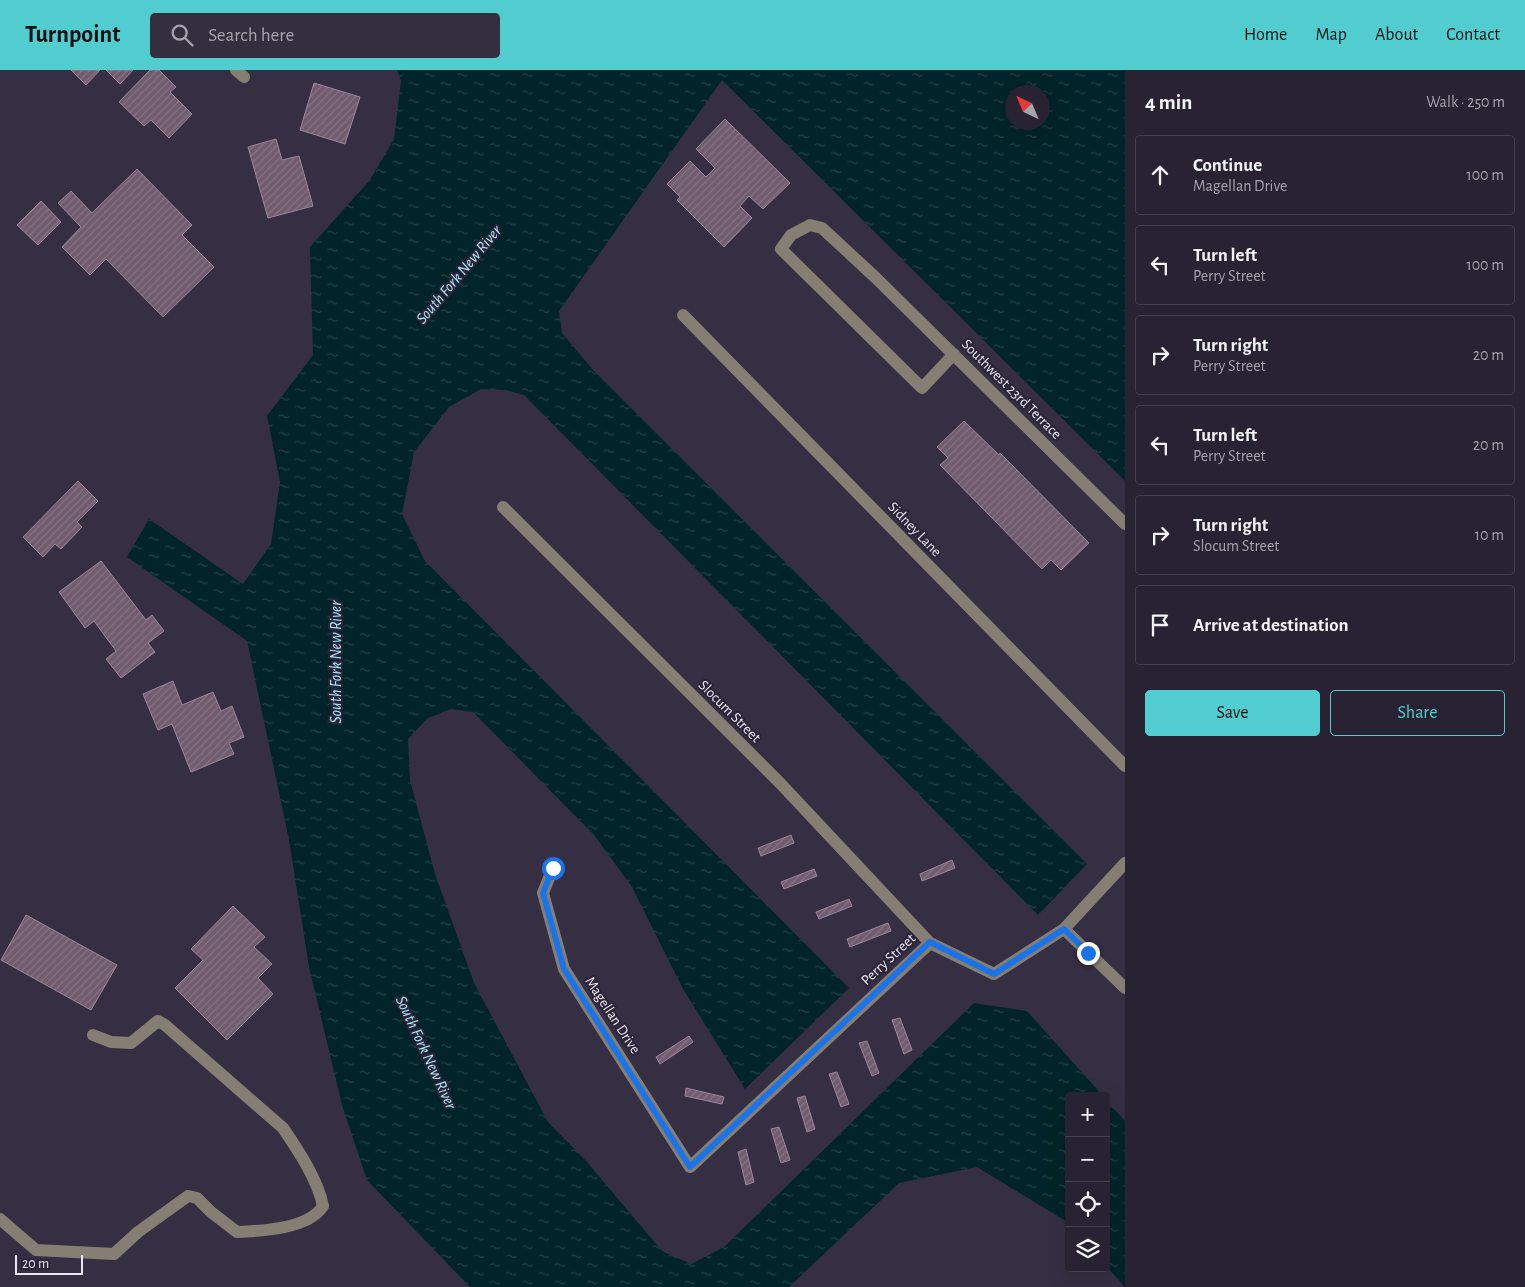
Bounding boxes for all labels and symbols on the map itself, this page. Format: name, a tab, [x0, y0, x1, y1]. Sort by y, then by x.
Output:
north arrow	[1005, 85, 1050, 130]
water label: South Fork New River	[413, 222, 505, 327]
street label: Southwest 23rd Terrace	[959, 337, 1064, 442]
street label: Sidney Lane	[885, 499, 944, 560]
water label: South Fork New River	[328, 600, 344, 723]
street label: Slocum Street	[696, 677, 764, 745]
route start	[542, 857, 565, 880]
street label: Perry Street	[858, 931, 919, 988]
route end	[1077, 942, 1100, 965]
street label: Magellan Drive	[582, 974, 643, 1057]
water label: South Fork New River	[393, 993, 460, 1112]
scale bar	[15, 1252, 82, 1275]

